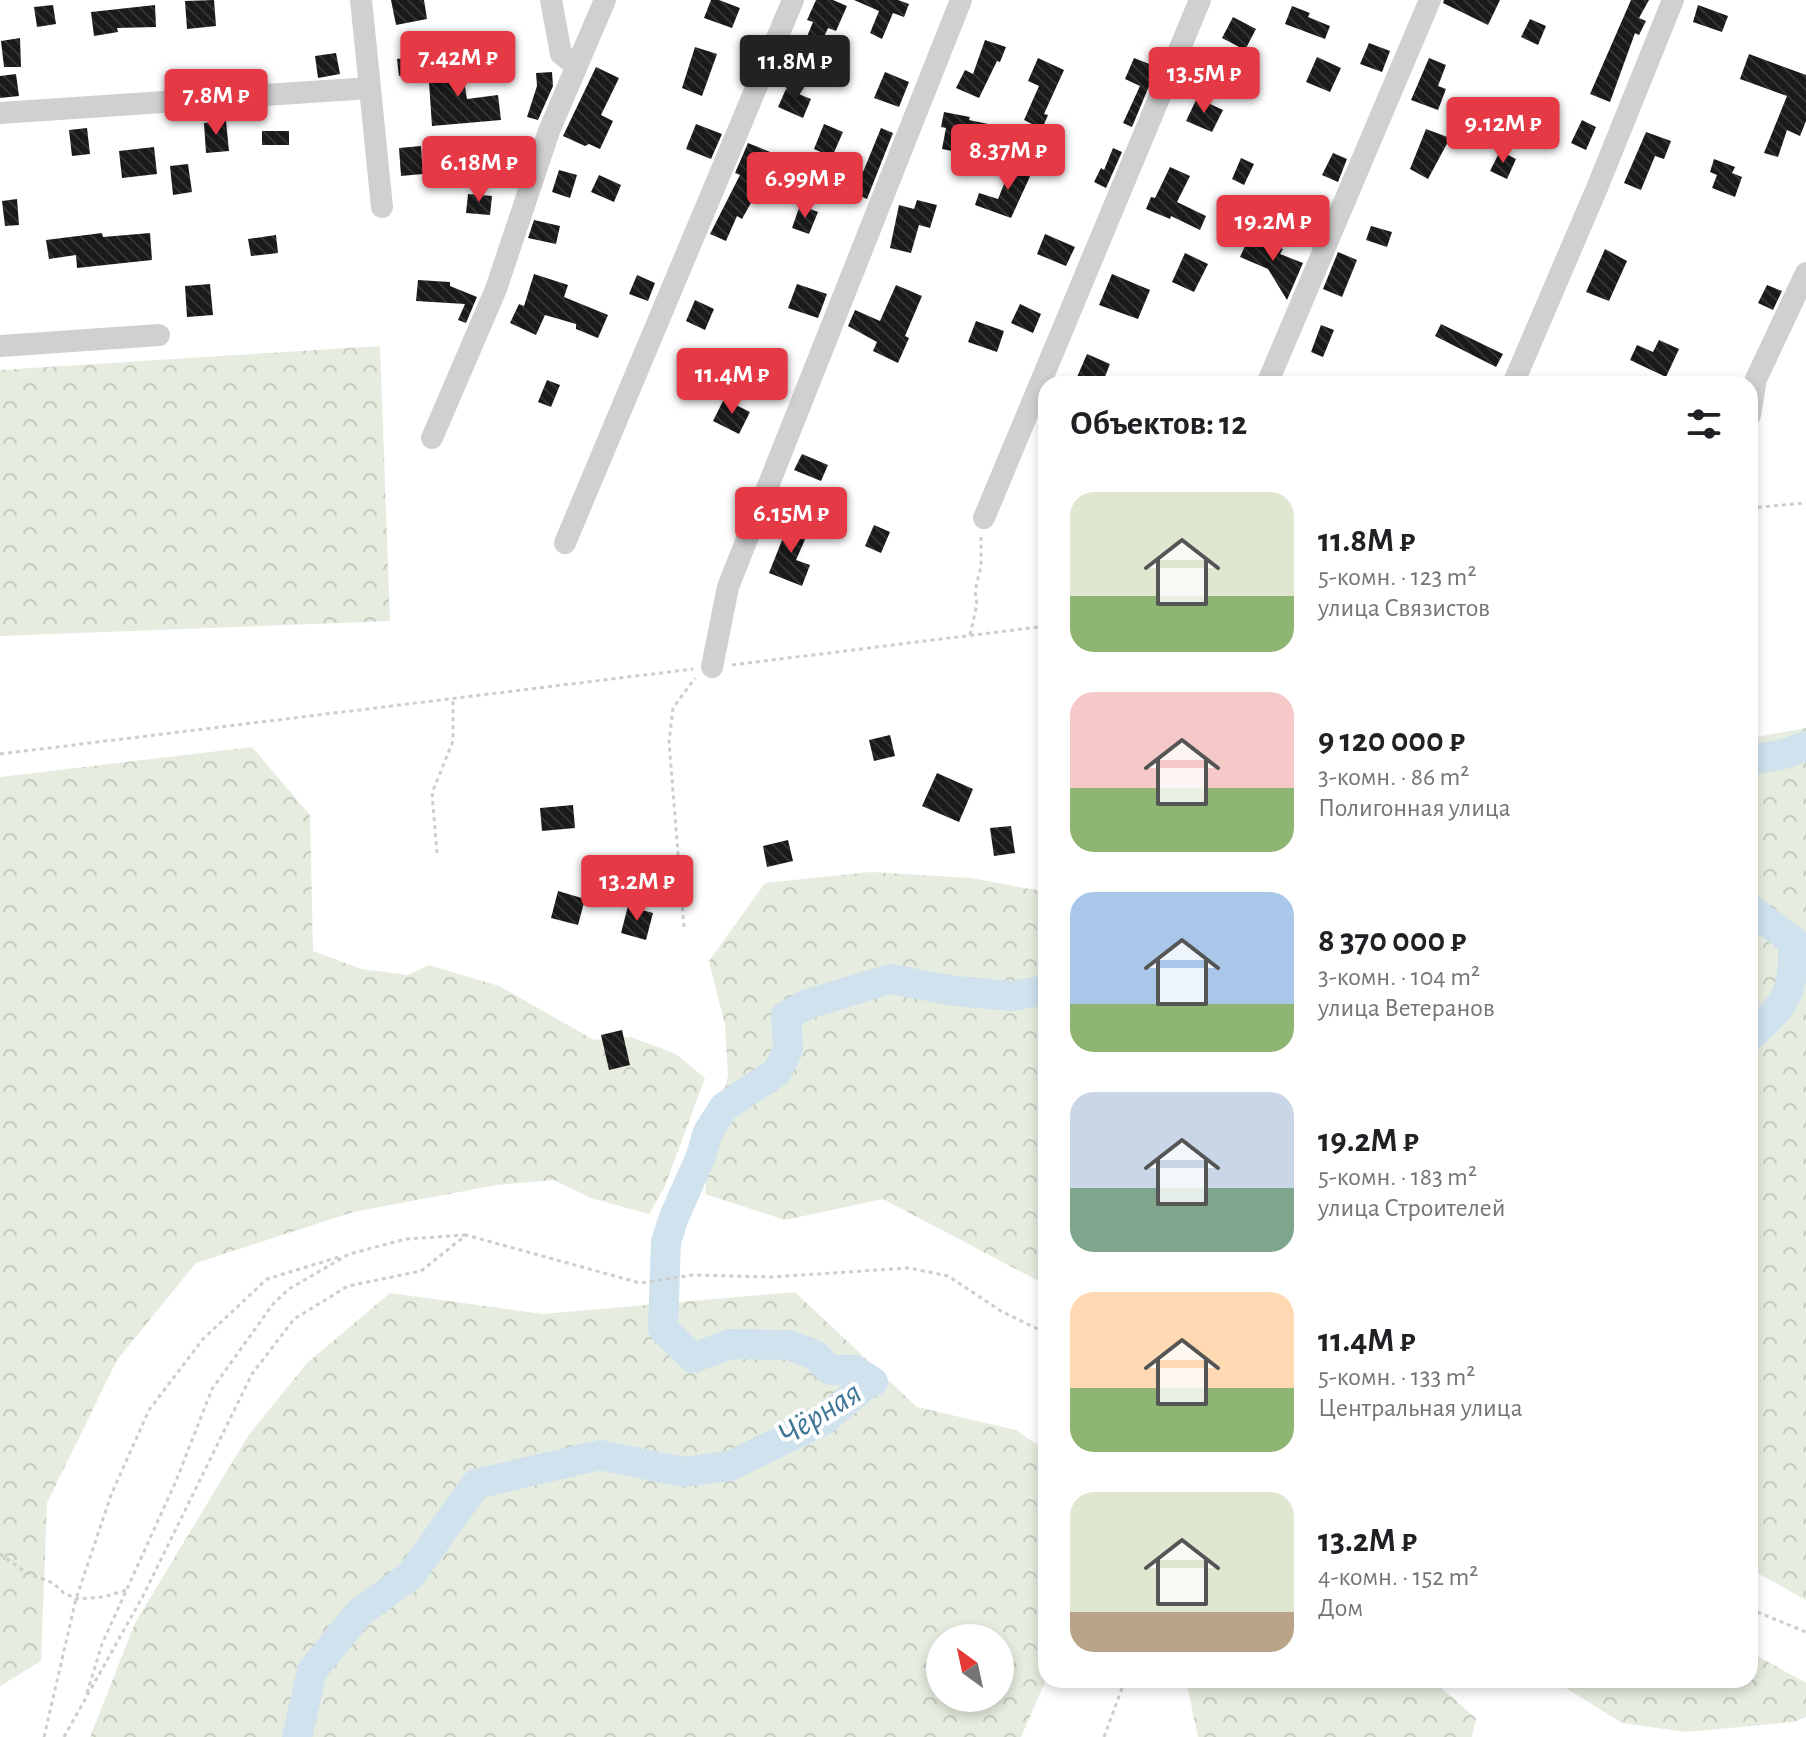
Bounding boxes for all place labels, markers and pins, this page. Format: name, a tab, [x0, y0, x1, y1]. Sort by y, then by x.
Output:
pin: 7.42M ₽	[384, 31, 532, 99]
pin: 11.8M ₽	[721, 35, 869, 103]
pin: 13.5M ₽	[1130, 47, 1278, 115]
pin: 7.8M ₽	[151, 69, 281, 137]
pin: 9.12M ₽	[1429, 97, 1577, 165]
pin: 8.37M ₽	[934, 124, 1082, 192]
pin: 6.18M ₽	[405, 136, 553, 204]
pin: 6.99M ₽	[731, 152, 879, 220]
pin: 19.2M ₽	[1199, 195, 1347, 263]
pin: 11.4M ₽	[658, 348, 806, 416]
pin: 6.15M ₽	[717, 487, 865, 555]
pin: 13.2M ₽	[563, 855, 711, 923]

